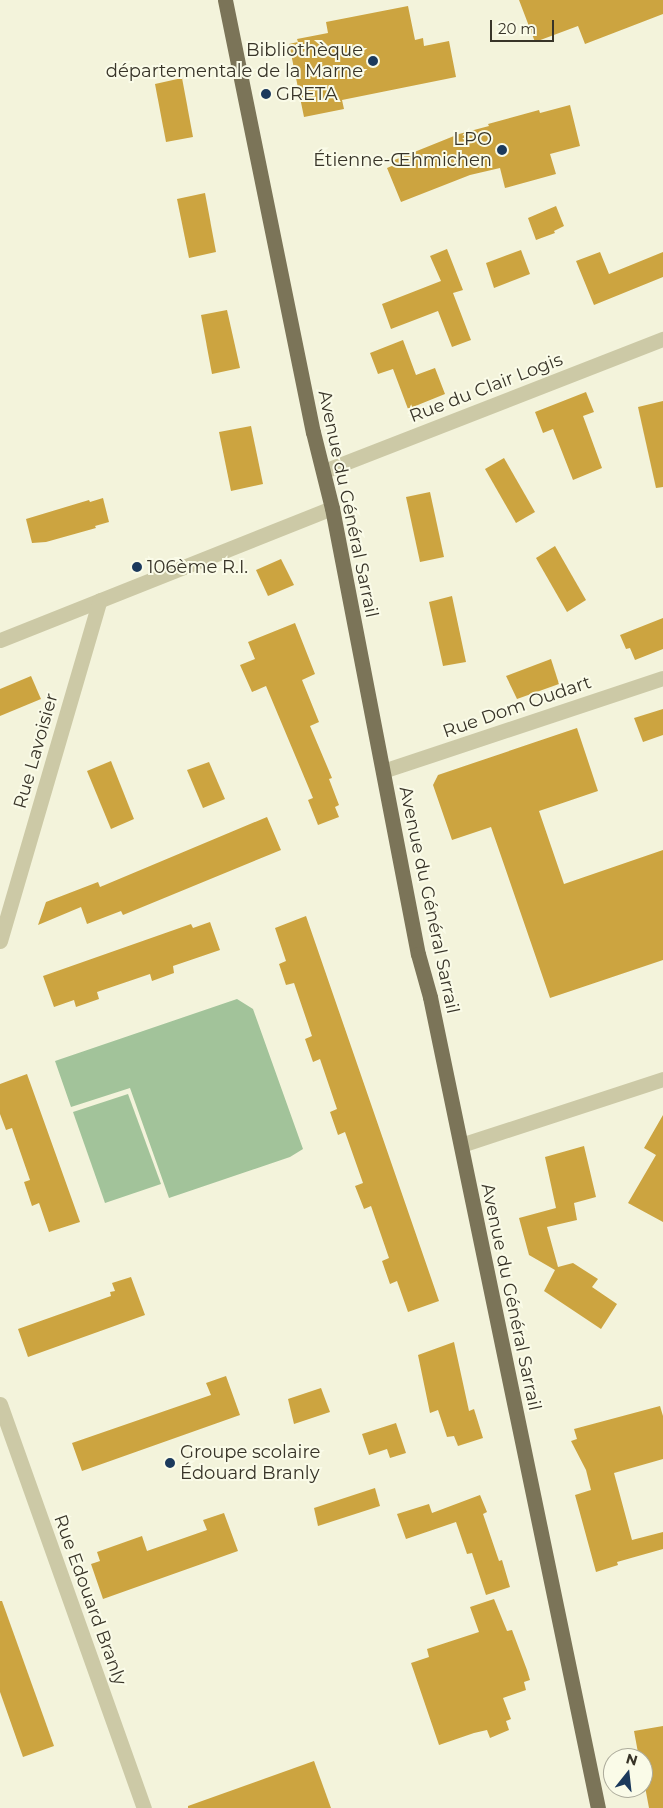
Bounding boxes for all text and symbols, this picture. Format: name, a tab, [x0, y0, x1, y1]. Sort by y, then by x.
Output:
scale bar	[493, 10, 557, 42]
text: 20 m	[498, 19, 536, 38]
place label: Bibliothèque départementale de la Marne	[106, 40, 363, 82]
marker: Bibliothèque départementale de la Marne	[367, 55, 379, 67]
place label: GRETA	[276, 83, 338, 105]
marker: GRETA	[260, 88, 272, 100]
place label: LPO Étienne-Œhmichen	[313, 129, 492, 172]
marker: LPO Étienne-Œhmichen	[496, 144, 508, 156]
street label: Rue du Clair Logis	[406, 349, 566, 427]
street label: Avenue du Général Sarrail	[313, 388, 383, 620]
place label: 106ème R.I.	[147, 556, 248, 578]
marker: 106ème R.I.	[131, 561, 143, 573]
street label: Rue Dom Oudart	[440, 671, 594, 743]
street label: Rue Lavoisier	[9, 691, 63, 811]
street label: Avenue du Général Sarrail	[394, 784, 464, 1016]
street label: Avenue du Général Sarrail	[476, 1181, 546, 1413]
place label: Groupe scolaire Édouard Branly	[180, 1442, 320, 1485]
marker: Groupe scolaire Édouard Branly	[164, 1457, 176, 1469]
street label: Rue Edouard Branly	[49, 1512, 131, 1688]
north arrow	[603, 1748, 653, 1798]
text: N	[624, 1749, 640, 1770]

